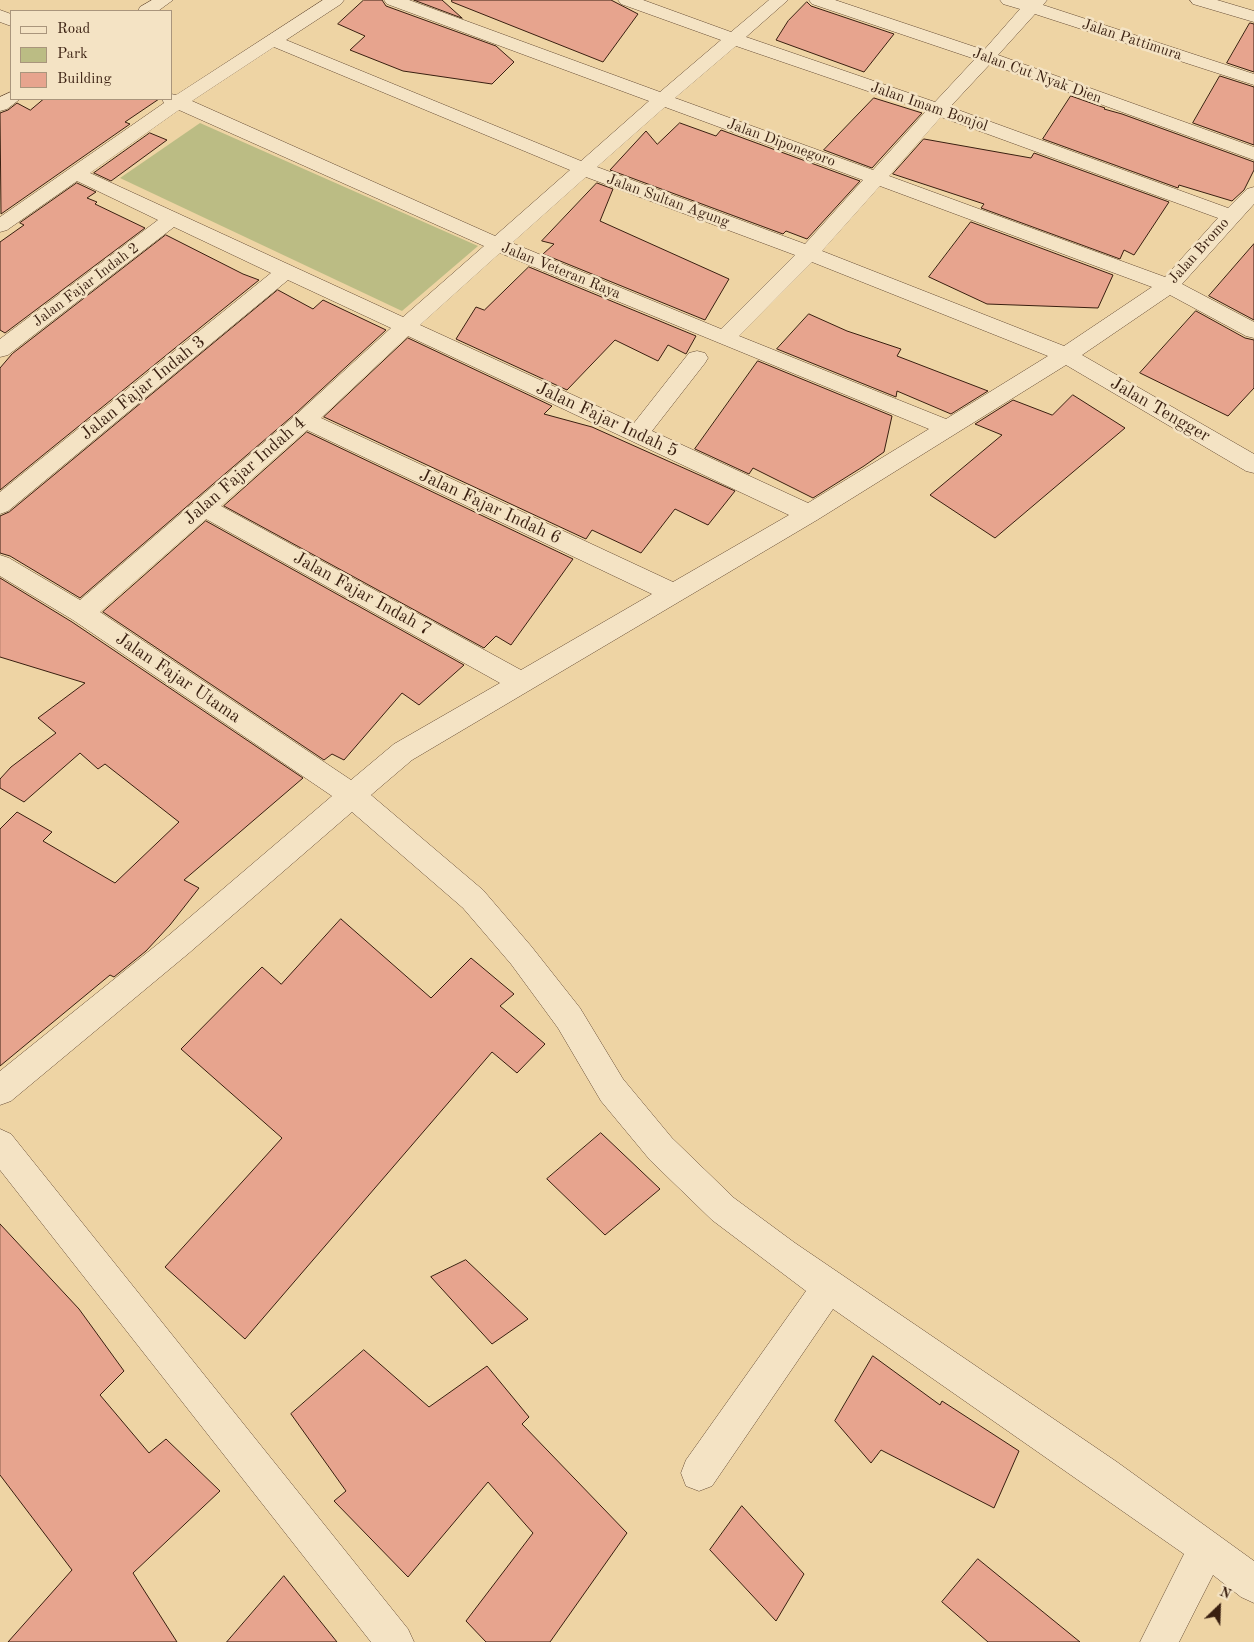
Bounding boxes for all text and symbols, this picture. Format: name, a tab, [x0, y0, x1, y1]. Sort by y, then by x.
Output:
legend	[10, 10, 172, 100]
street label: Jalan Pattimura	[1080, 15, 1184, 65]
text: Road	[57, 22, 90, 37]
street label: Jalan Cut Nyak Dien	[970, 44, 1104, 108]
text: Park	[57, 47, 88, 62]
text: Building	[57, 72, 112, 87]
street label: Jalan Imam Bonjol	[868, 79, 990, 135]
street label: Jalan Diponegoro	[724, 115, 838, 171]
street label: Jalan Sultan Agung	[604, 170, 732, 232]
street label: Jalan Bromo	[1165, 214, 1233, 288]
street label: Jalan Fajar Indah 2	[29, 239, 143, 331]
street label: Jalan Veteran Raya	[499, 239, 623, 303]
street label: Jalan Fajar Indah 3	[76, 331, 210, 445]
street label: Jalan Tengger	[1106, 373, 1214, 447]
street label: Jalan Fajar Indah 5	[532, 378, 682, 462]
street label: Jalan Fajar Indah 4	[180, 412, 310, 530]
street label: Jalan Fajar Indah 6	[415, 465, 565, 549]
street label: Jalan Fajar Indah 7	[289, 547, 435, 641]
street label: Jalan Fajar Utama	[111, 628, 245, 728]
north arrow	[1194, 1582, 1244, 1632]
text: N	[1217, 1585, 1233, 1602]

